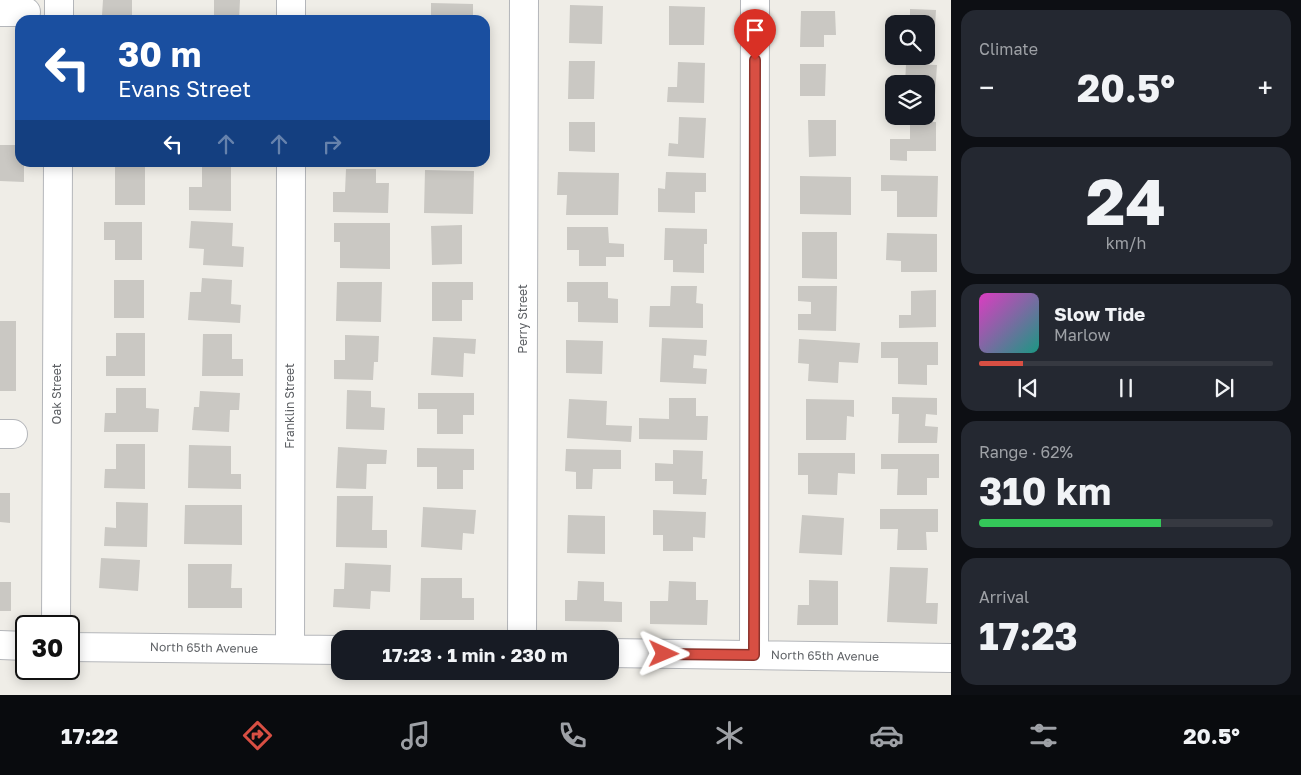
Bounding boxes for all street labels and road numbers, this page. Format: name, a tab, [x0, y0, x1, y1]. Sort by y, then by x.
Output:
street label: Perry Street	[515, 284, 530, 354]
street label: Oak Street	[49, 363, 64, 424]
street label: Franklin Street	[282, 363, 297, 449]
street label: North 65th Avenue	[150, 639, 258, 656]
street label: North 65th Avenue	[771, 647, 879, 664]

